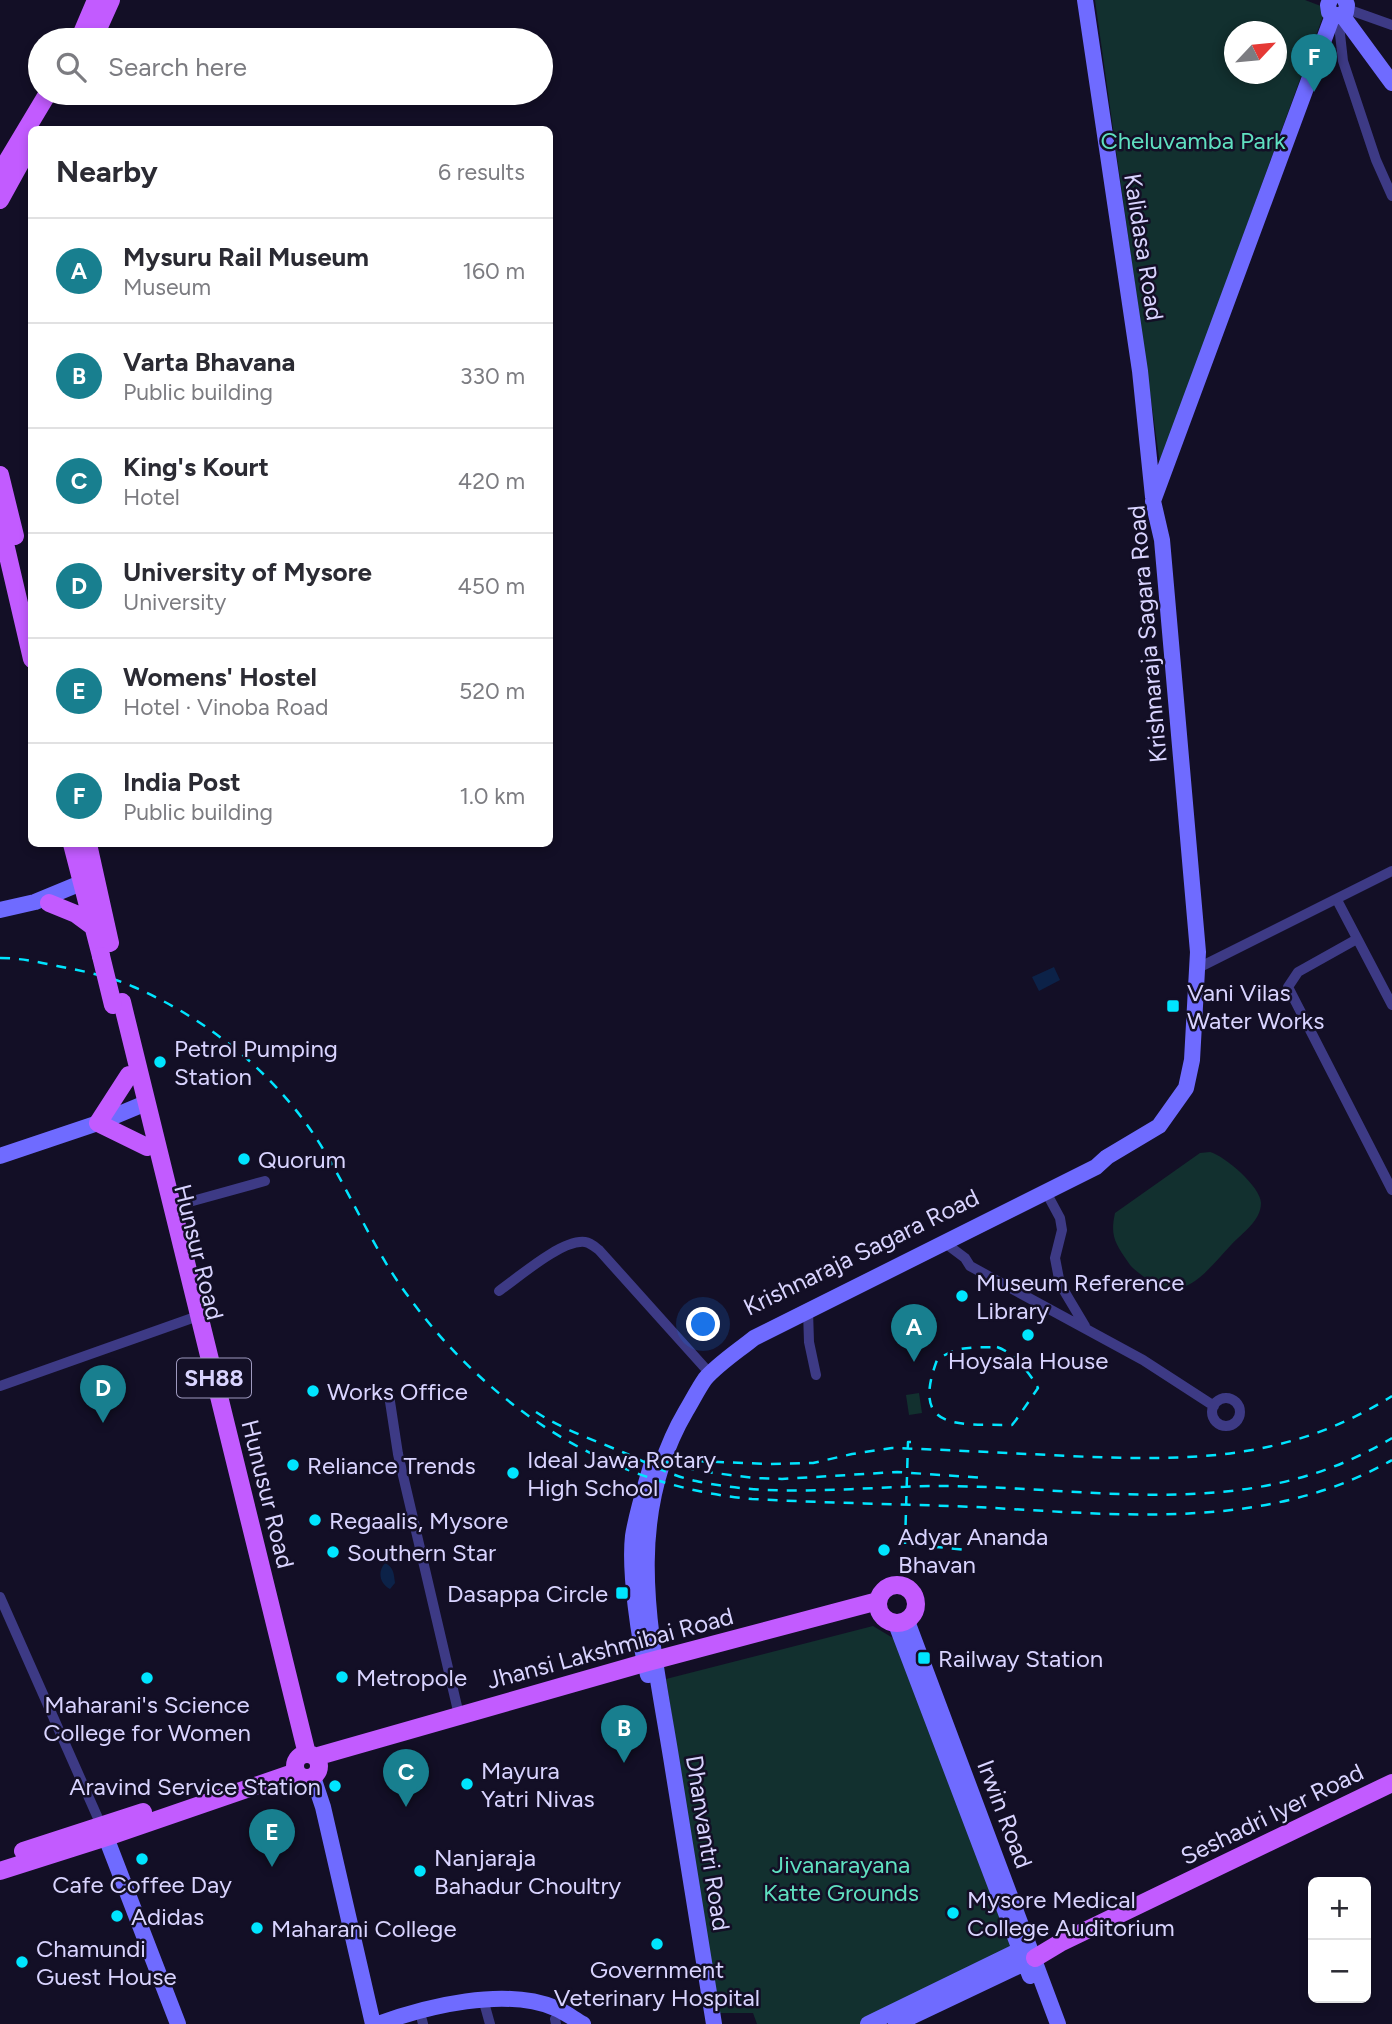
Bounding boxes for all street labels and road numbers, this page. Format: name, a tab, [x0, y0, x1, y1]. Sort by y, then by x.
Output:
street label: Kalidasa Road	[1118, 171, 1170, 323]
street label: Krishnaraja Sagara Road	[1121, 504, 1173, 764]
street label: Hunsur Road	[168, 1181, 230, 1323]
street label: Krishnaraja Sagara Road	[739, 1182, 983, 1322]
road number: SH88	[177, 1358, 251, 1398]
street label: Hunusur Road	[236, 1417, 300, 1571]
street label: Jhansi Lakshmibai Road	[484, 1601, 736, 1695]
street label: Dhanvantri Road	[680, 1753, 736, 1933]
street label: Irwin Road	[971, 1756, 1039, 1872]
street label: Seshadri Iyer Road	[1176, 1757, 1368, 1871]

